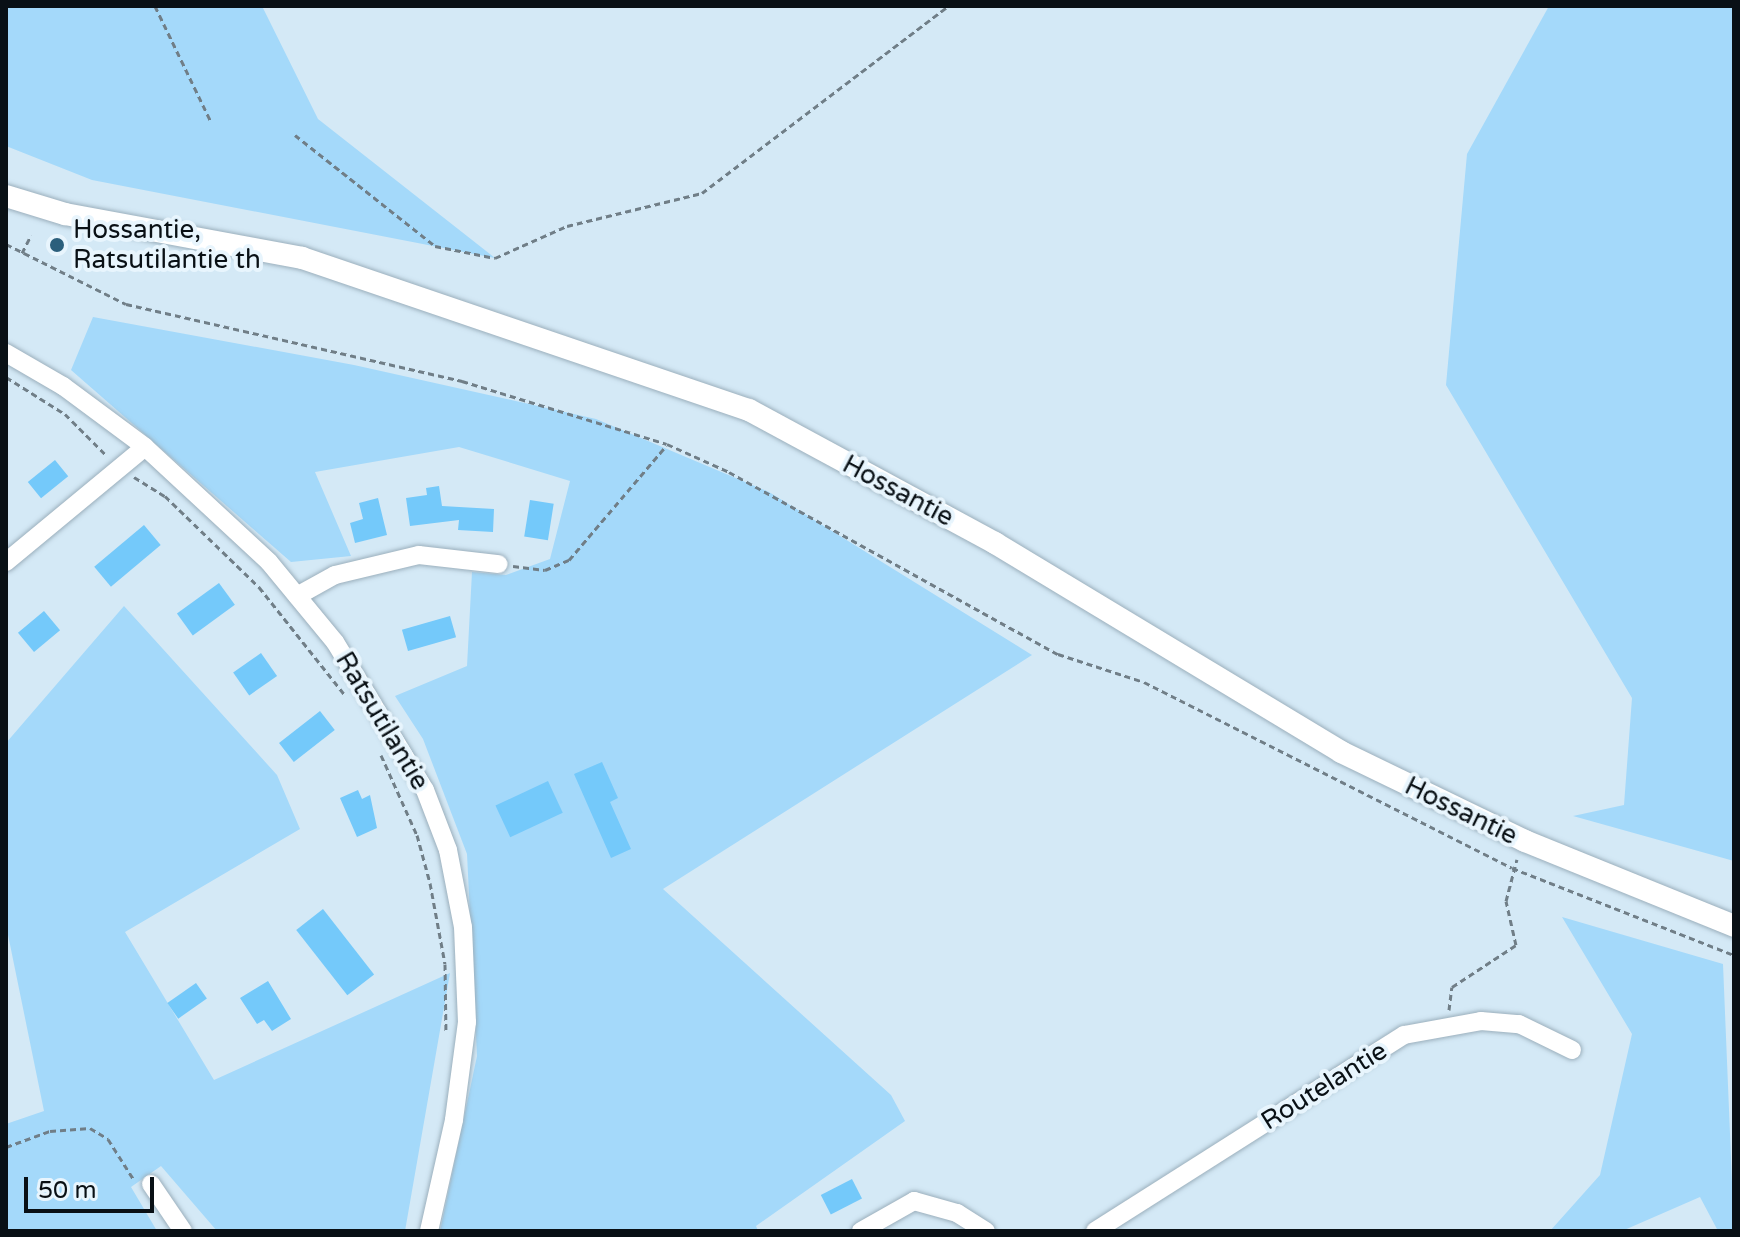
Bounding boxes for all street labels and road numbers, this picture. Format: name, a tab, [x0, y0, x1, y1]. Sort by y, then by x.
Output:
street label: Hossantie	[837, 449, 959, 533]
street label: Ratsutilantie	[329, 646, 435, 796]
street label: Hossantie	[1400, 770, 1522, 852]
street label: Routelantie	[1255, 1035, 1393, 1137]

